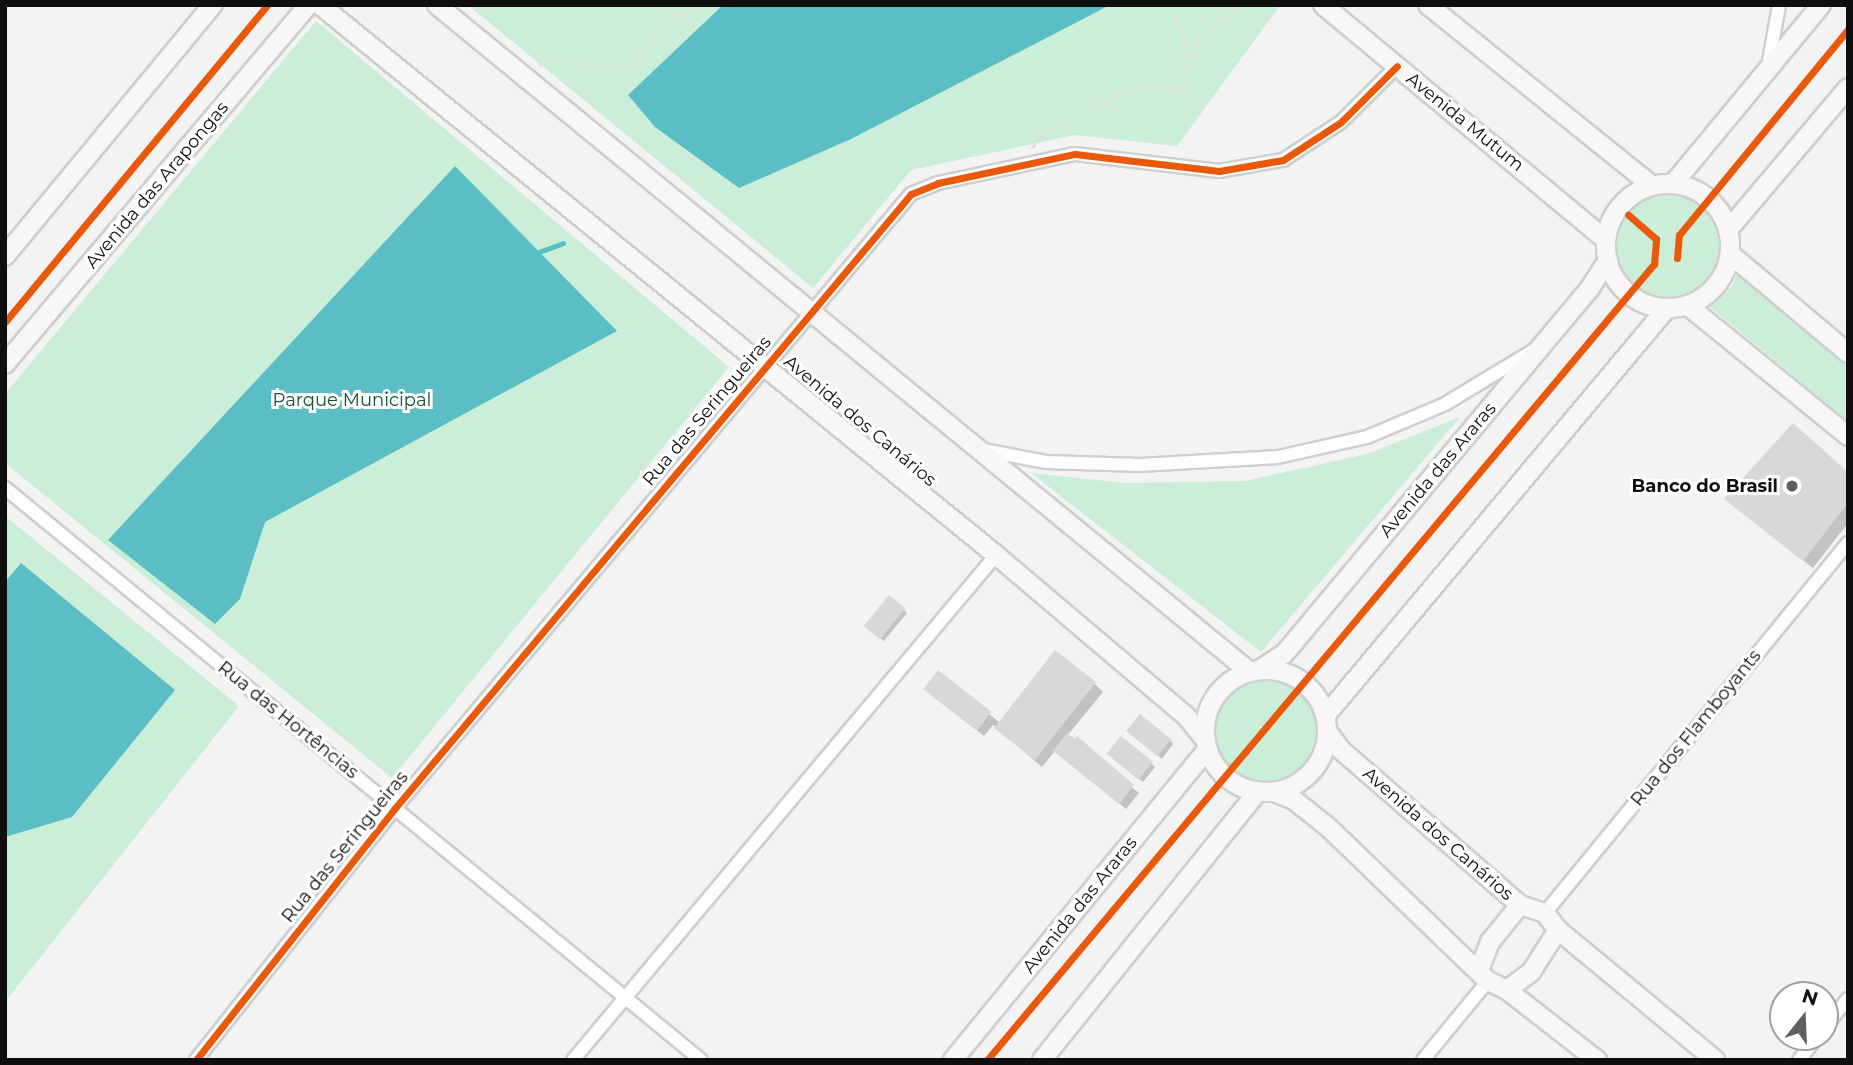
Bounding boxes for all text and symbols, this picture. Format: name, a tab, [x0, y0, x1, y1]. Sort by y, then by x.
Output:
street label: Avenida Mutum	[1402, 68, 1528, 176]
street label: Avenida das Arapongas	[81, 97, 233, 273]
street label: Rua das Seringueiras	[638, 332, 776, 490]
street label: Avenida dos Canários	[779, 351, 941, 491]
park label: Parque Municipal	[273, 389, 431, 411]
street label: Avenida das Araras	[1375, 398, 1501, 542]
place label: Banco do Brasil	[1632, 475, 1778, 497]
marker: Banco do Brasil	[1784, 478, 1800, 494]
street label: Rua dos Flamboyants	[1626, 645, 1766, 811]
street label: Rua das Hortências	[213, 657, 363, 783]
street label: Avenida dos Canários	[1358, 763, 1518, 905]
street label: Rua das Seringueiras	[277, 767, 413, 927]
street label: Avenida das Araras	[1018, 832, 1142, 978]
north arrow	[1769, 981, 1839, 1051]
text: N	[1799, 984, 1821, 1011]

